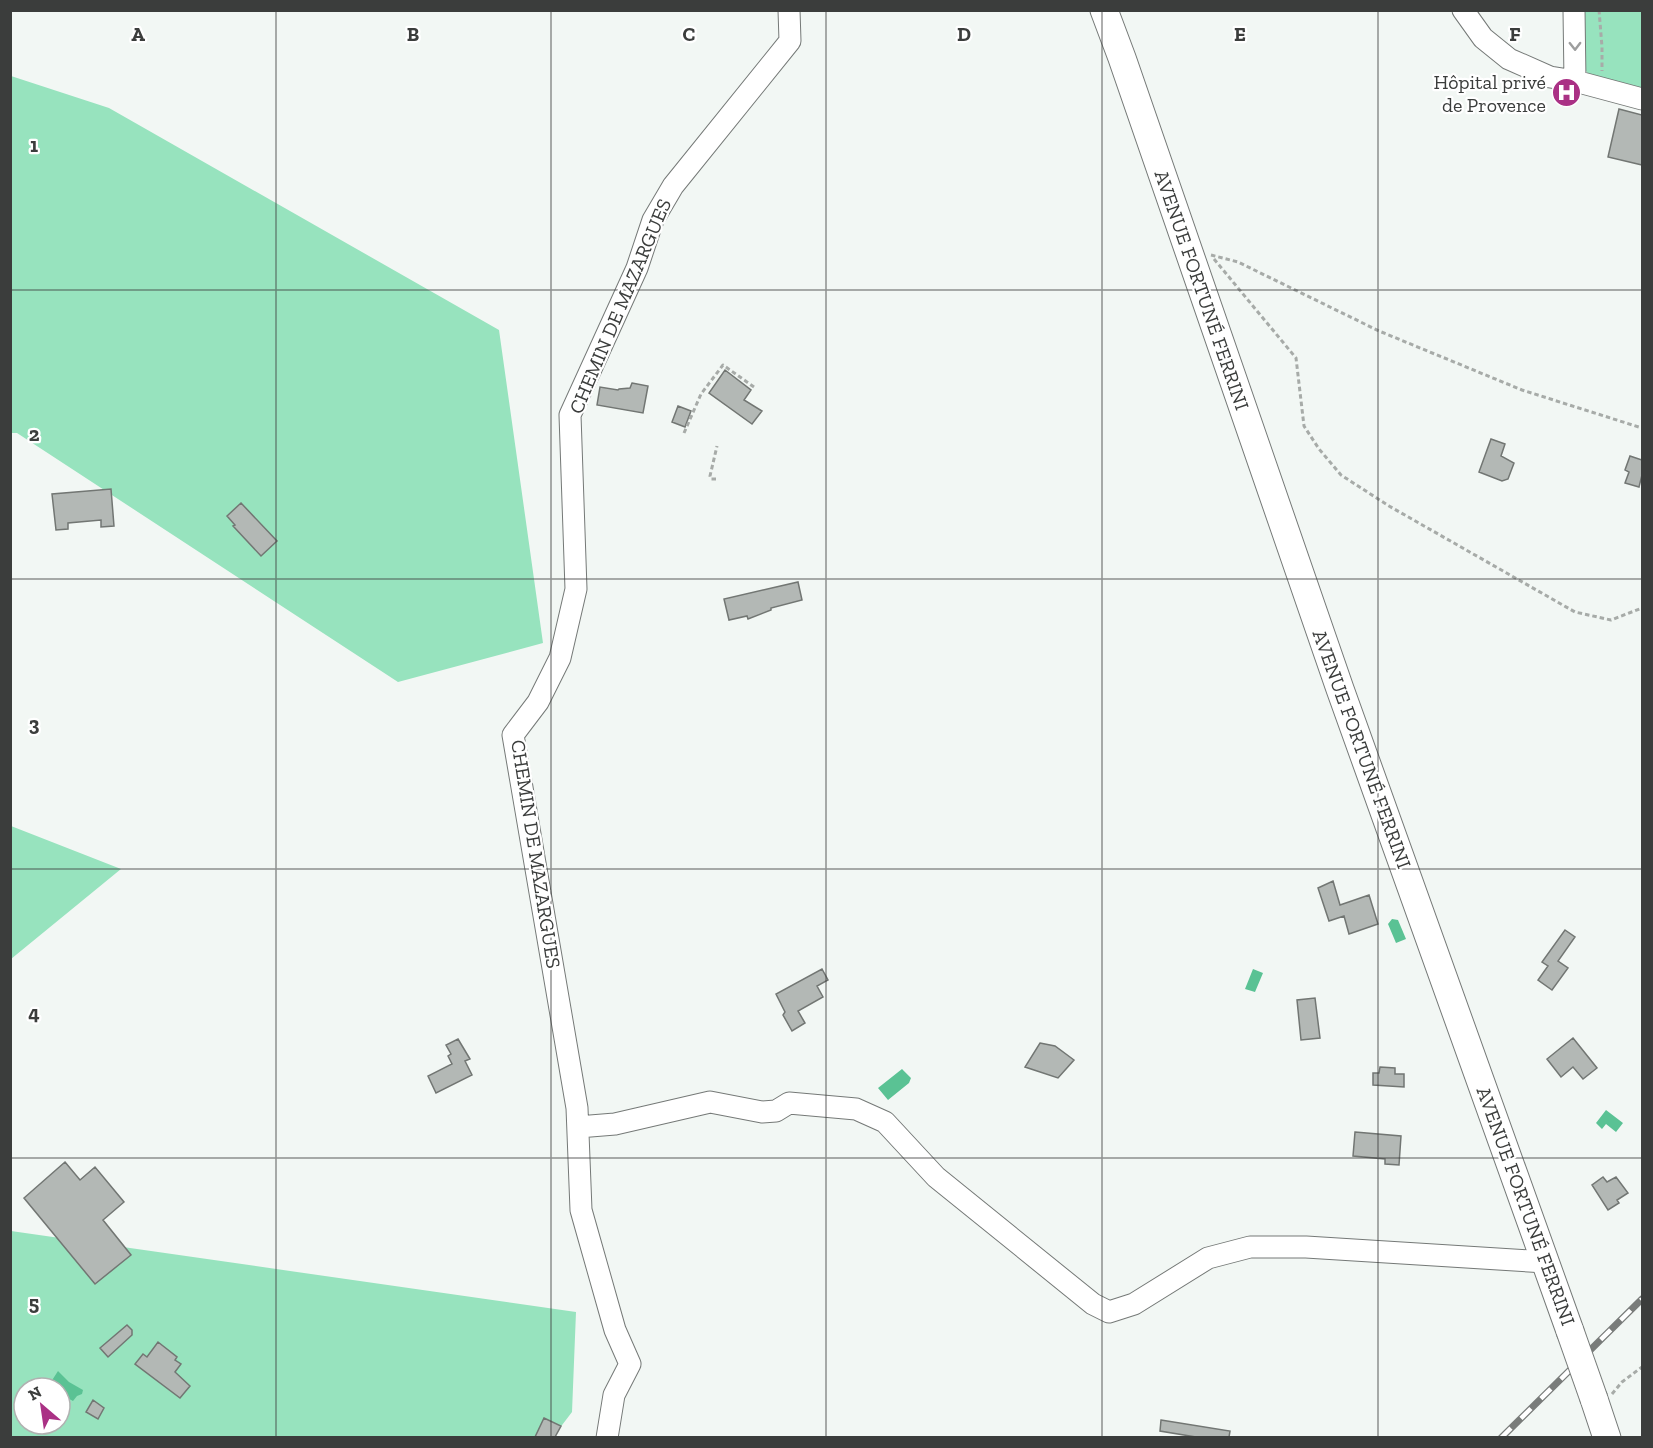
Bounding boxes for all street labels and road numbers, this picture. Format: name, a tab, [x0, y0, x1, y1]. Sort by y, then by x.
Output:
street label: AVENUE FORTUNÉ FERRINI	[1150, 167, 1254, 413]
street label: CHEMIN DE MAZARGUES	[564, 195, 676, 417]
street label: AVENUE FORTUNÉ FERRINI	[1308, 626, 1416, 872]
street label: CHEMIN DE MAZARGUES	[506, 738, 566, 970]
street label: AVENUE FORTUNÉ FERRINI	[1472, 1083, 1580, 1329]

